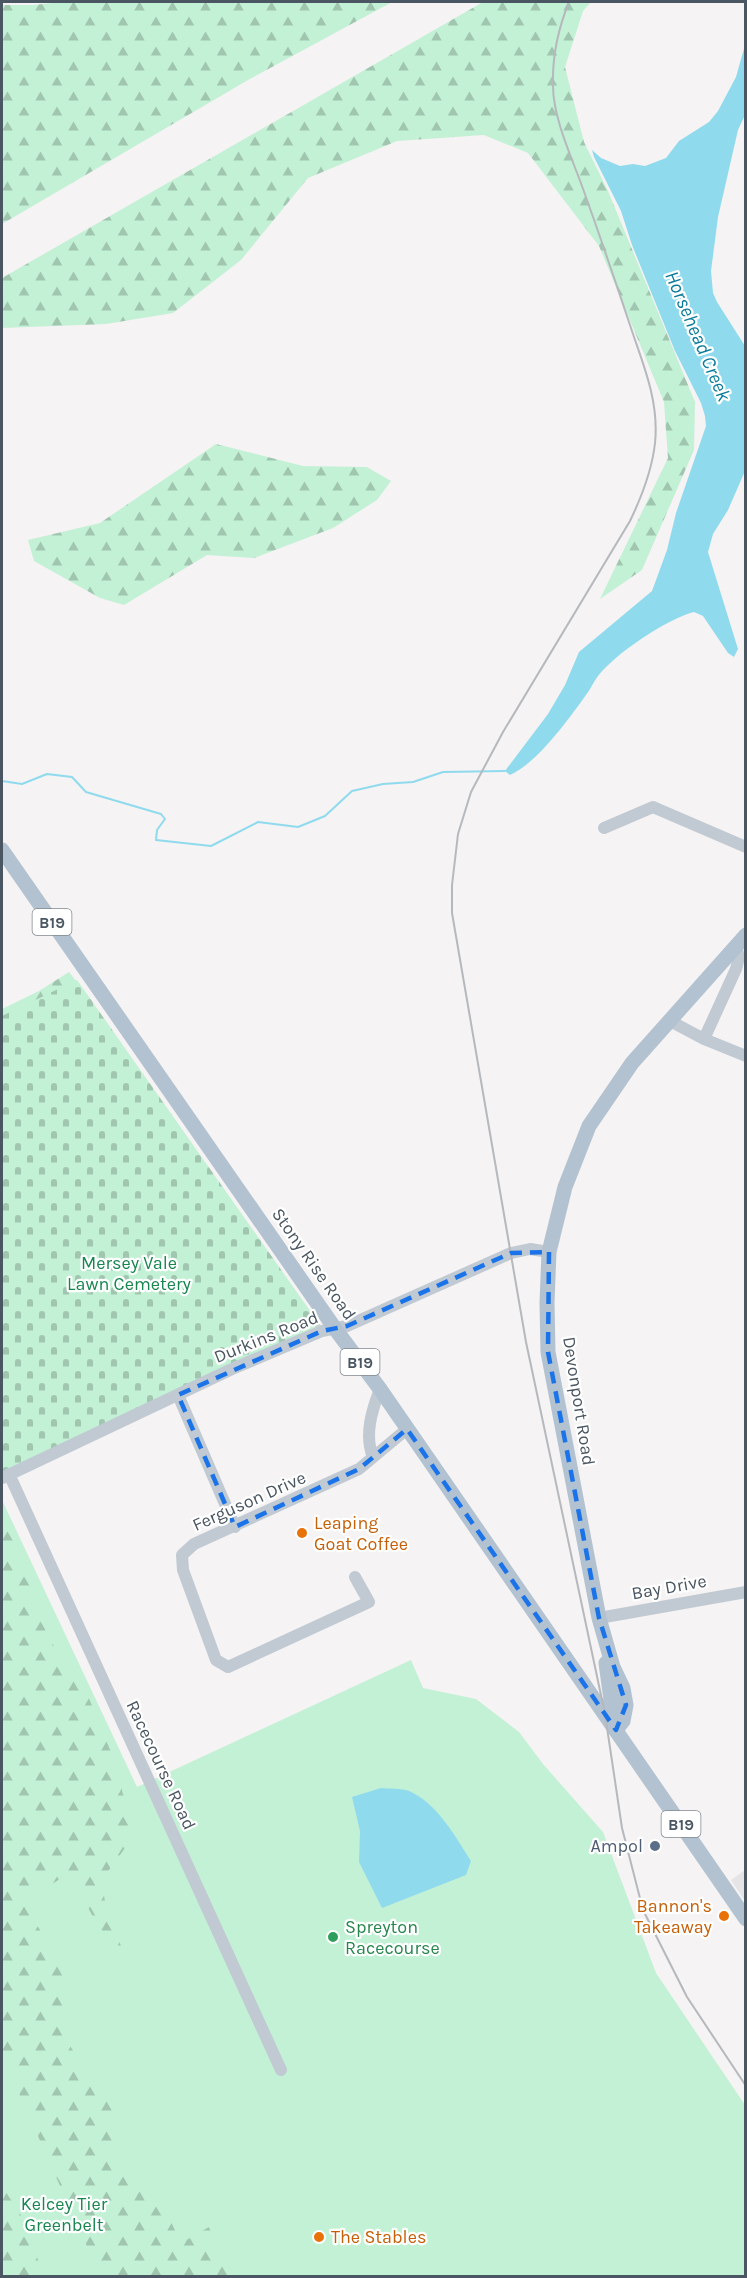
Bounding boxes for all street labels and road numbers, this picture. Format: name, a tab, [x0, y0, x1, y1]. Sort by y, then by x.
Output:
road number: B19	[32, 909, 72, 935]
street label: Stony Rise Road	[267, 1204, 361, 1324]
street label: Durkins Road	[211, 1306, 321, 1368]
street label: Devonport Road	[558, 1335, 600, 1467]
road number: B19	[340, 1349, 380, 1375]
street label: Ferguson Drive	[189, 1466, 309, 1536]
street label: Bay Drive	[630, 1570, 708, 1604]
street label: Racecourse Road	[121, 1697, 201, 1833]
road number: B19	[662, 1811, 700, 1837]

